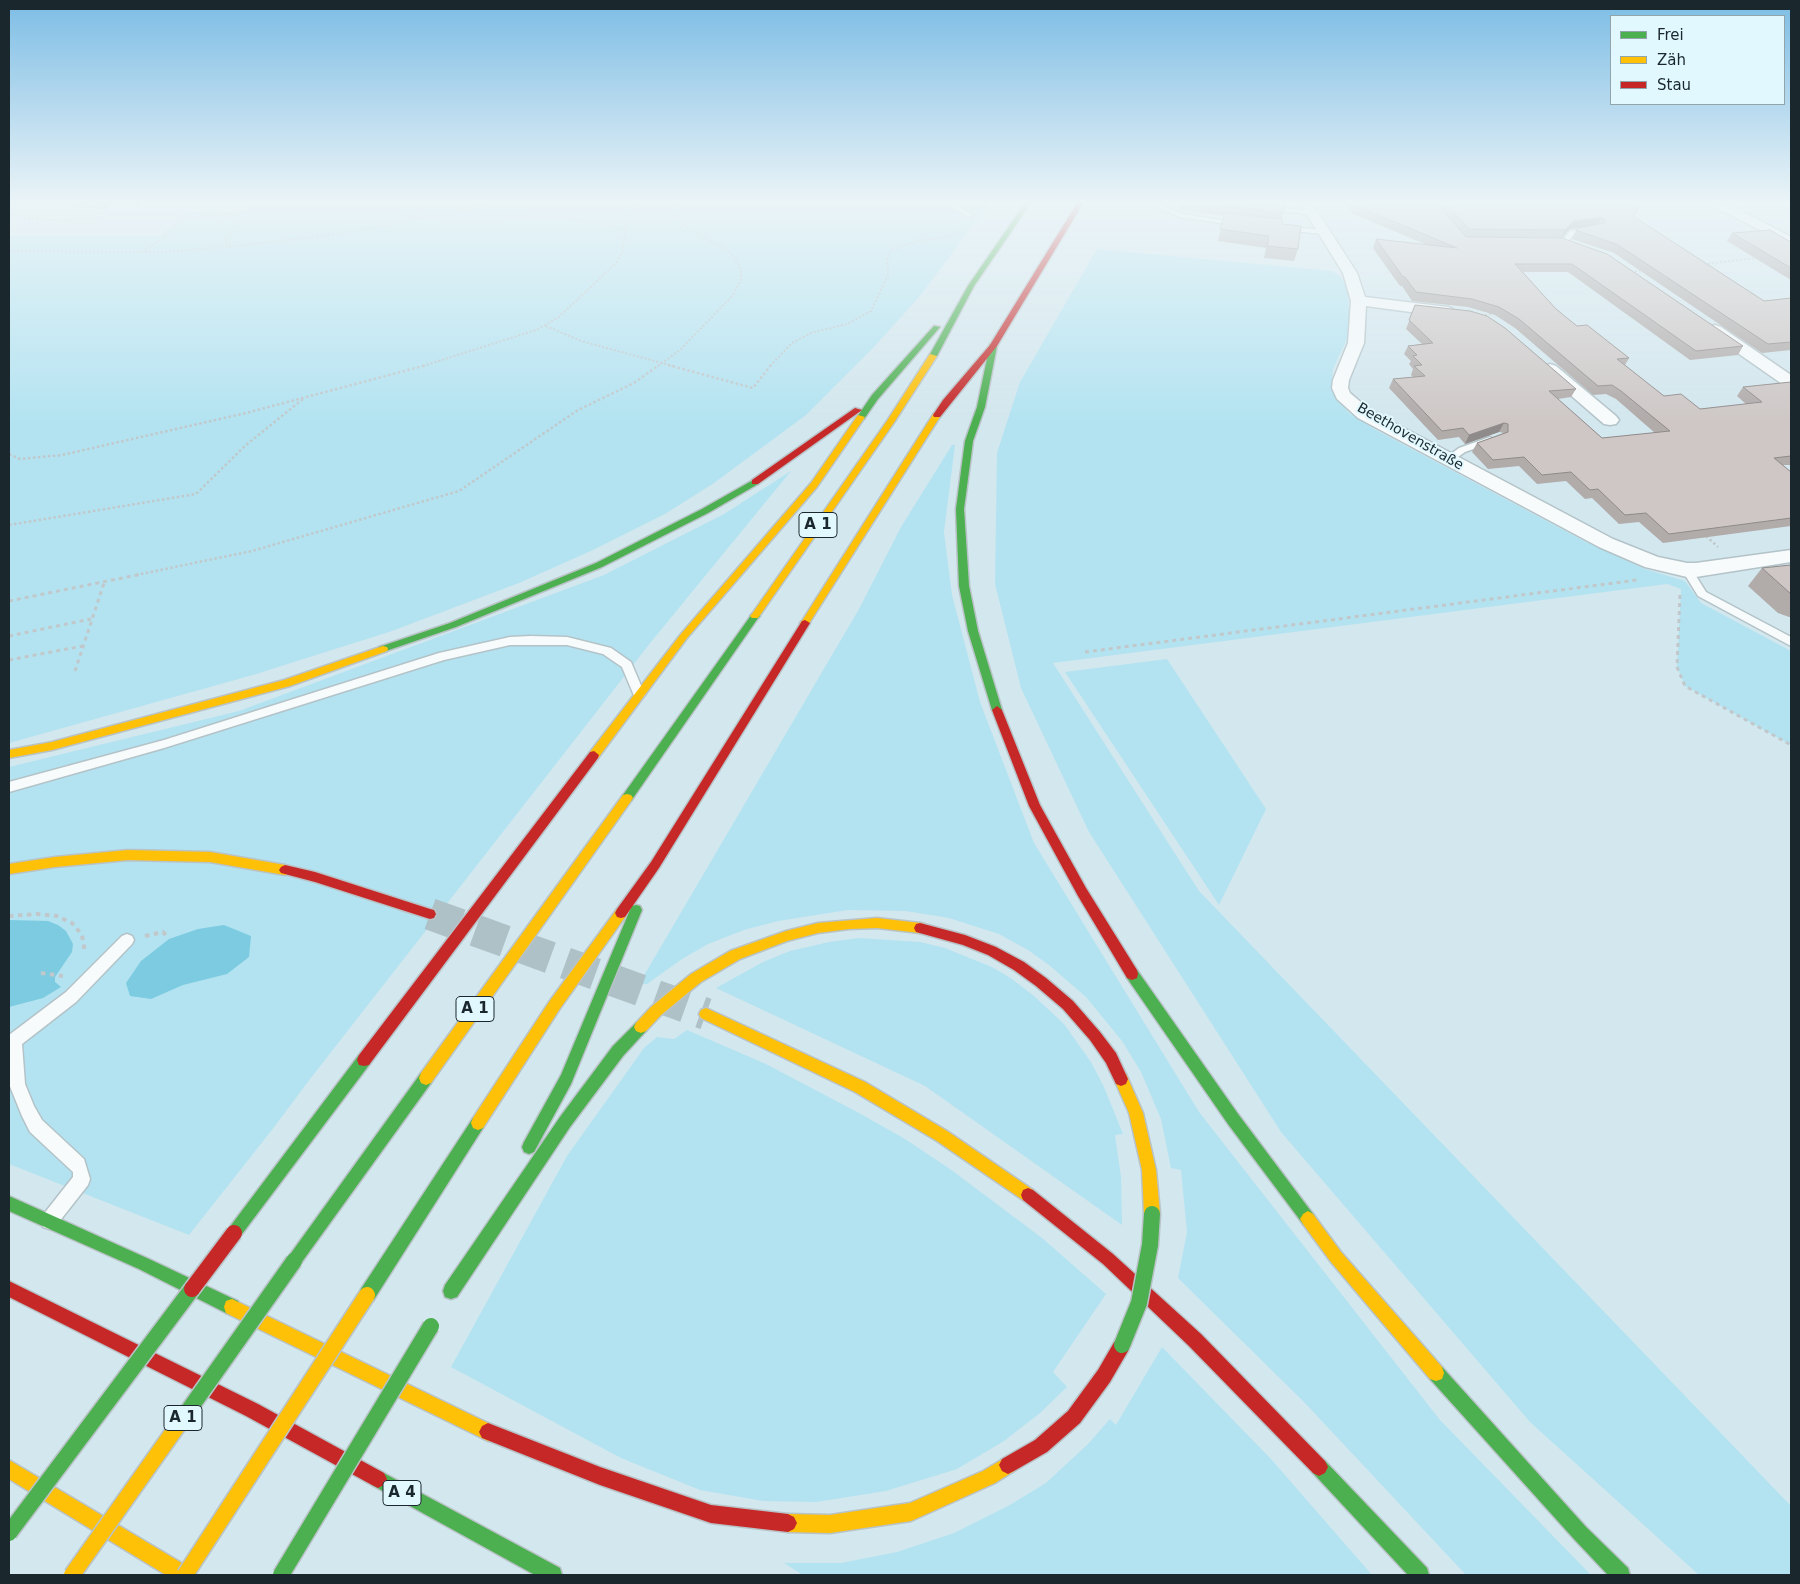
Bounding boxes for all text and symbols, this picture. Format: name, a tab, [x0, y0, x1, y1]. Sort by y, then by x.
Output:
legend	[1610, 15, 1785, 105]
text: Frei	[1657, 26, 1684, 44]
text: Zäh	[1657, 51, 1686, 69]
text: Stau	[1657, 76, 1691, 94]
street label: Beethovenstraße	[1354, 400, 1466, 474]
road number: A 1	[799, 512, 837, 538]
road number: A 1	[456, 996, 494, 1022]
road number: A 1	[164, 1406, 202, 1430]
road number: A 4	[383, 1480, 421, 1506]

